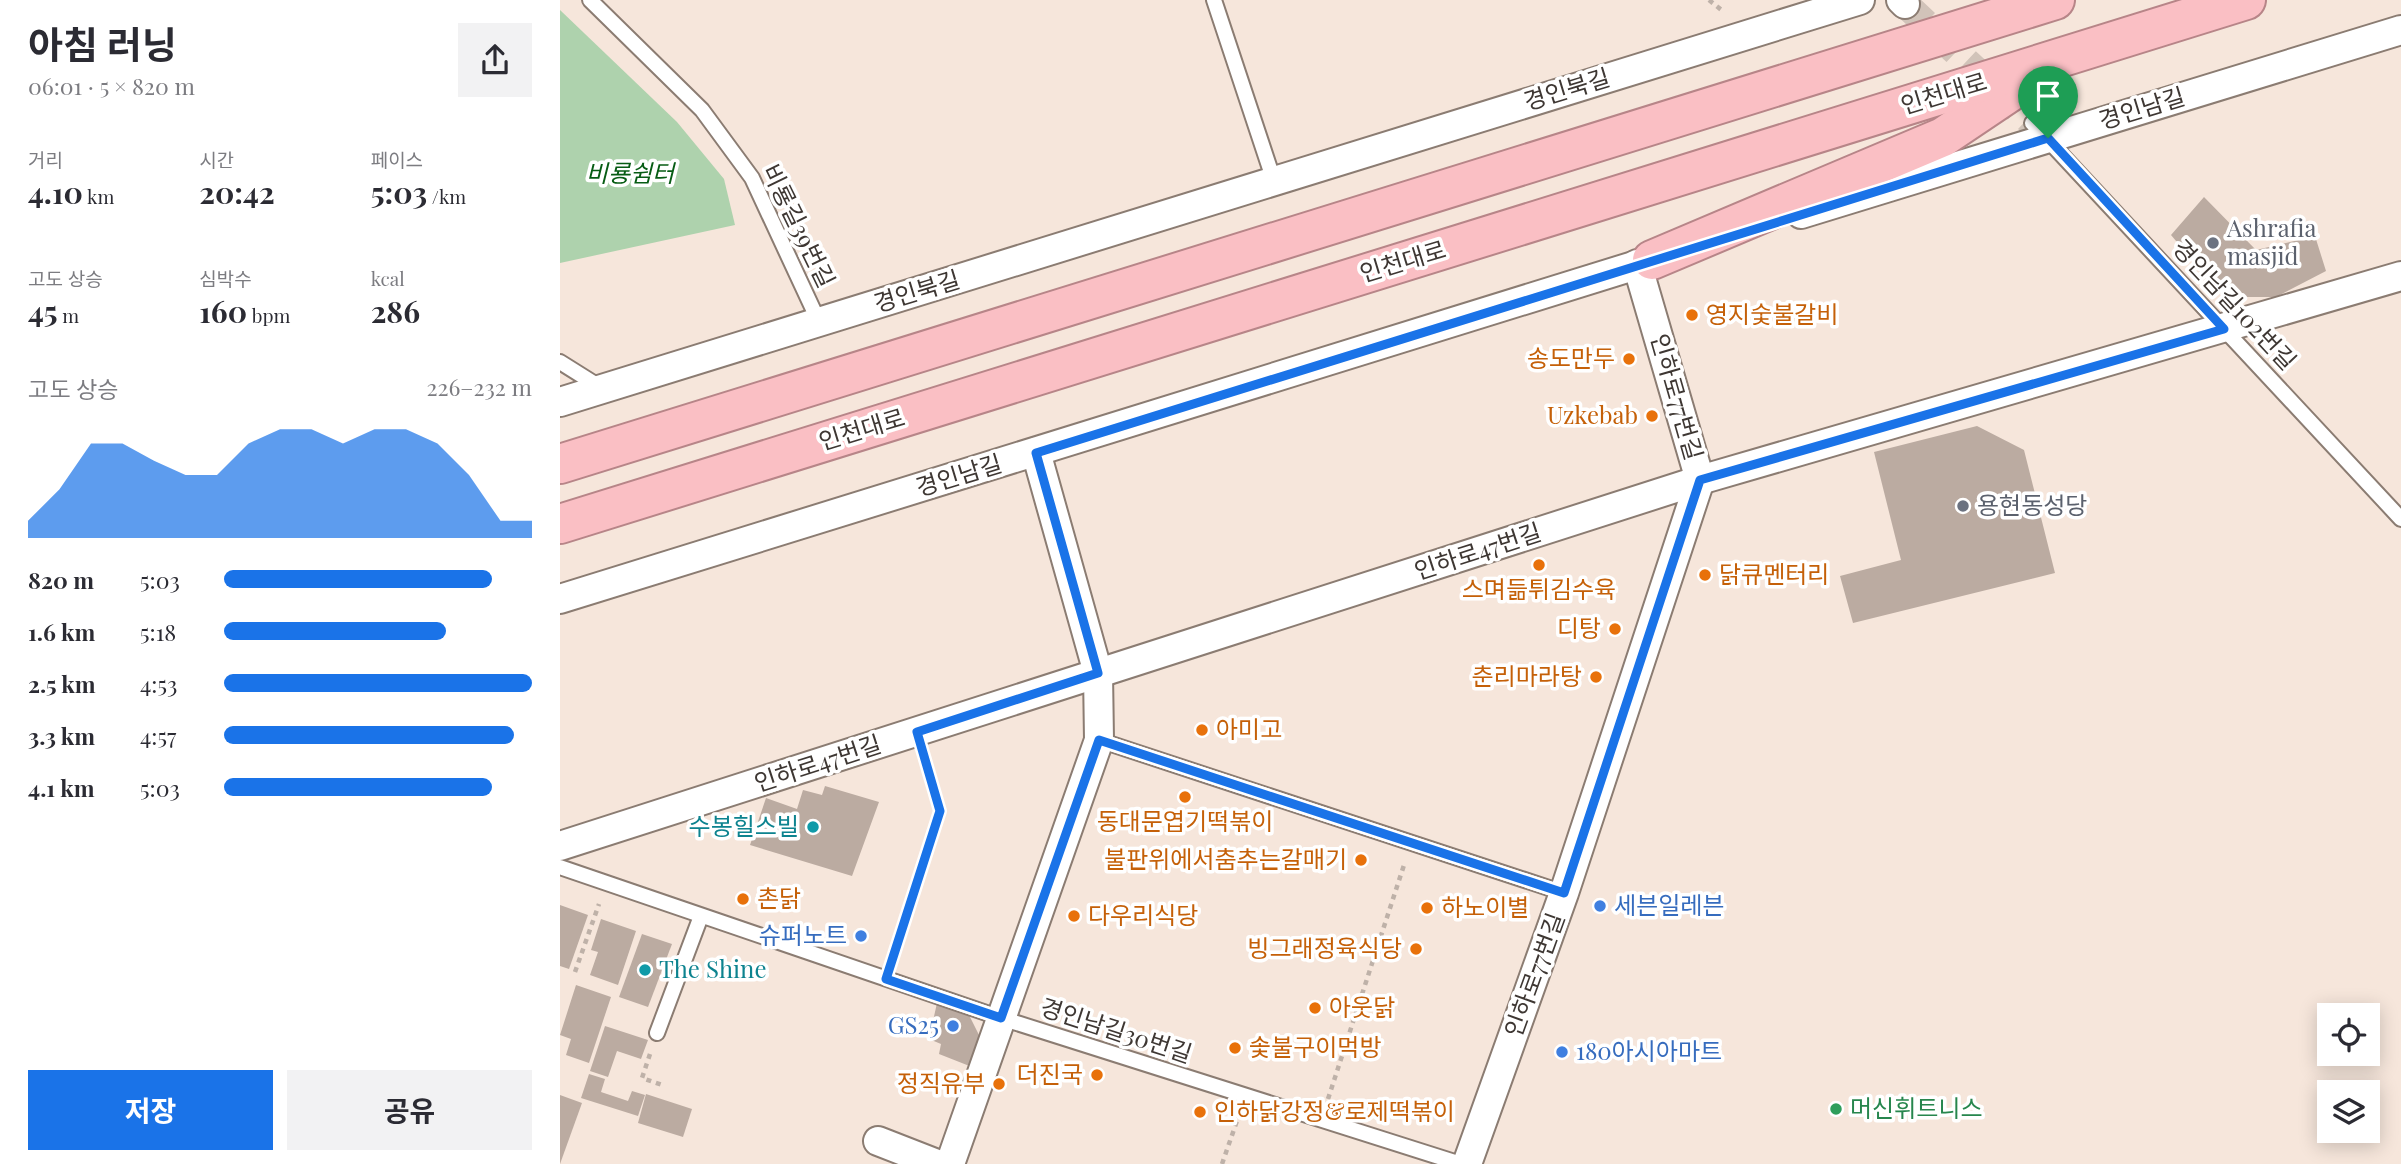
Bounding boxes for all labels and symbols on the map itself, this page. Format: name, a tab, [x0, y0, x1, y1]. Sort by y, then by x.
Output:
street label: 경인북길	[1520, 60, 1613, 116]
street label: 인천대로	[1897, 64, 1990, 120]
pin	[2018, 66, 2078, 138]
street label: 경인남길	[2095, 79, 2188, 135]
park label: 비룡쉼터	[586, 156, 677, 188]
street label: 비룡길39번길	[756, 158, 843, 292]
place label: Ashrafia masjid	[2226, 211, 2316, 271]
street label: 인천대로	[1356, 232, 1449, 288]
street label: 경인남길102번길	[2167, 232, 2304, 376]
marker: Ashrafia masjid	[2205, 235, 2221, 251]
street label: 경인북길	[870, 262, 963, 318]
place label: 영지숯불갈비	[1706, 297, 1838, 329]
marker: 영지숯불갈비	[1684, 307, 1700, 323]
street label: 인하로77번길	[1645, 330, 1711, 463]
place label: 송도만두	[1527, 341, 1615, 373]
marker: 송도만두	[1621, 351, 1637, 367]
place label: Uzkebab	[1547, 398, 1638, 430]
street label: 인천대로	[815, 400, 908, 456]
marker: Uzkebab	[1644, 408, 1660, 424]
street label: 경인남길	[912, 446, 1005, 502]
place label: 용현동성당	[1977, 488, 2087, 520]
marker: 용현동성당	[1955, 498, 1971, 514]
street label: 인하로47번길	[1410, 515, 1545, 586]
marker: 스며듦튀김수육	[1531, 557, 1547, 573]
place label: 닭큐멘터리	[1719, 557, 1829, 589]
marker: 닭큐멘터리	[1697, 567, 1713, 583]
place label: 스며듦튀김수육	[1462, 572, 1616, 604]
place label: 디탕	[1557, 611, 1601, 643]
marker: 디탕	[1607, 621, 1623, 637]
place label: 춘리마라탕	[1472, 659, 1582, 691]
marker: 춘리마라탕	[1588, 669, 1604, 685]
place label: 아미고	[1216, 712, 1282, 744]
marker: 아미고	[1194, 722, 1210, 738]
street label: 인하로47번길	[750, 727, 885, 798]
marker: 동대문엽기떡볶이	[1177, 789, 1193, 805]
place label: 동대문엽기떡볶이	[1097, 804, 1273, 836]
place label: 수봉힐스빌	[689, 809, 799, 841]
marker: 수봉힐스빌	[805, 819, 821, 835]
place label: 불판위에서춤추는갈매기	[1104, 842, 1347, 874]
marker: 불판위에서춤추는갈매기	[1353, 852, 1369, 868]
place label: 촌닭	[757, 881, 801, 913]
place label: 세븐일레븐	[1614, 888, 1724, 920]
place label: 하노이별	[1441, 890, 1529, 922]
marker: 촌닭	[735, 891, 751, 907]
place label: 다우리식당	[1088, 898, 1198, 930]
marker: 세븐일레븐	[1592, 898, 1608, 914]
marker: 하노이별	[1419, 900, 1435, 916]
marker: 다우리식당	[1066, 908, 1082, 924]
street label: 인하로77번길	[1496, 908, 1570, 1041]
place label: 슈퍼노트	[759, 918, 847, 950]
marker: 슈퍼노트	[853, 928, 869, 944]
place label: 빙그래정육식당	[1247, 931, 1402, 963]
marker: 빙그래정육식당	[1408, 941, 1424, 957]
place label: The Shine	[659, 952, 767, 984]
marker: The Shine	[637, 962, 653, 978]
street label: 경인남길30번길	[1037, 990, 1197, 1069]
place label: 아웃닭	[1329, 990, 1395, 1022]
marker: 아웃닭	[1307, 1000, 1323, 1016]
place label: GS25	[888, 1008, 939, 1040]
marker: GS25	[945, 1018, 961, 1034]
place label: 솣불구이먹방	[1249, 1030, 1381, 1062]
place label: 180아시아마트	[1576, 1034, 1722, 1066]
marker: 솣불구이먹방	[1227, 1040, 1243, 1056]
marker: 180아시아마트	[1554, 1044, 1570, 1060]
place label: 더진국	[1017, 1057, 1083, 1089]
place label: 정직유부	[897, 1066, 985, 1098]
marker: 더진국	[1089, 1067, 1105, 1083]
marker: 정직유부	[991, 1076, 1007, 1092]
place label: 머신휘트니스	[1850, 1091, 1982, 1123]
place label: 인하닭강정&로제떡볶이	[1214, 1094, 1455, 1126]
marker: 머신휘트니스	[1828, 1101, 1844, 1117]
marker: 인하닭강정&로제떡볶이	[1192, 1104, 1208, 1120]

